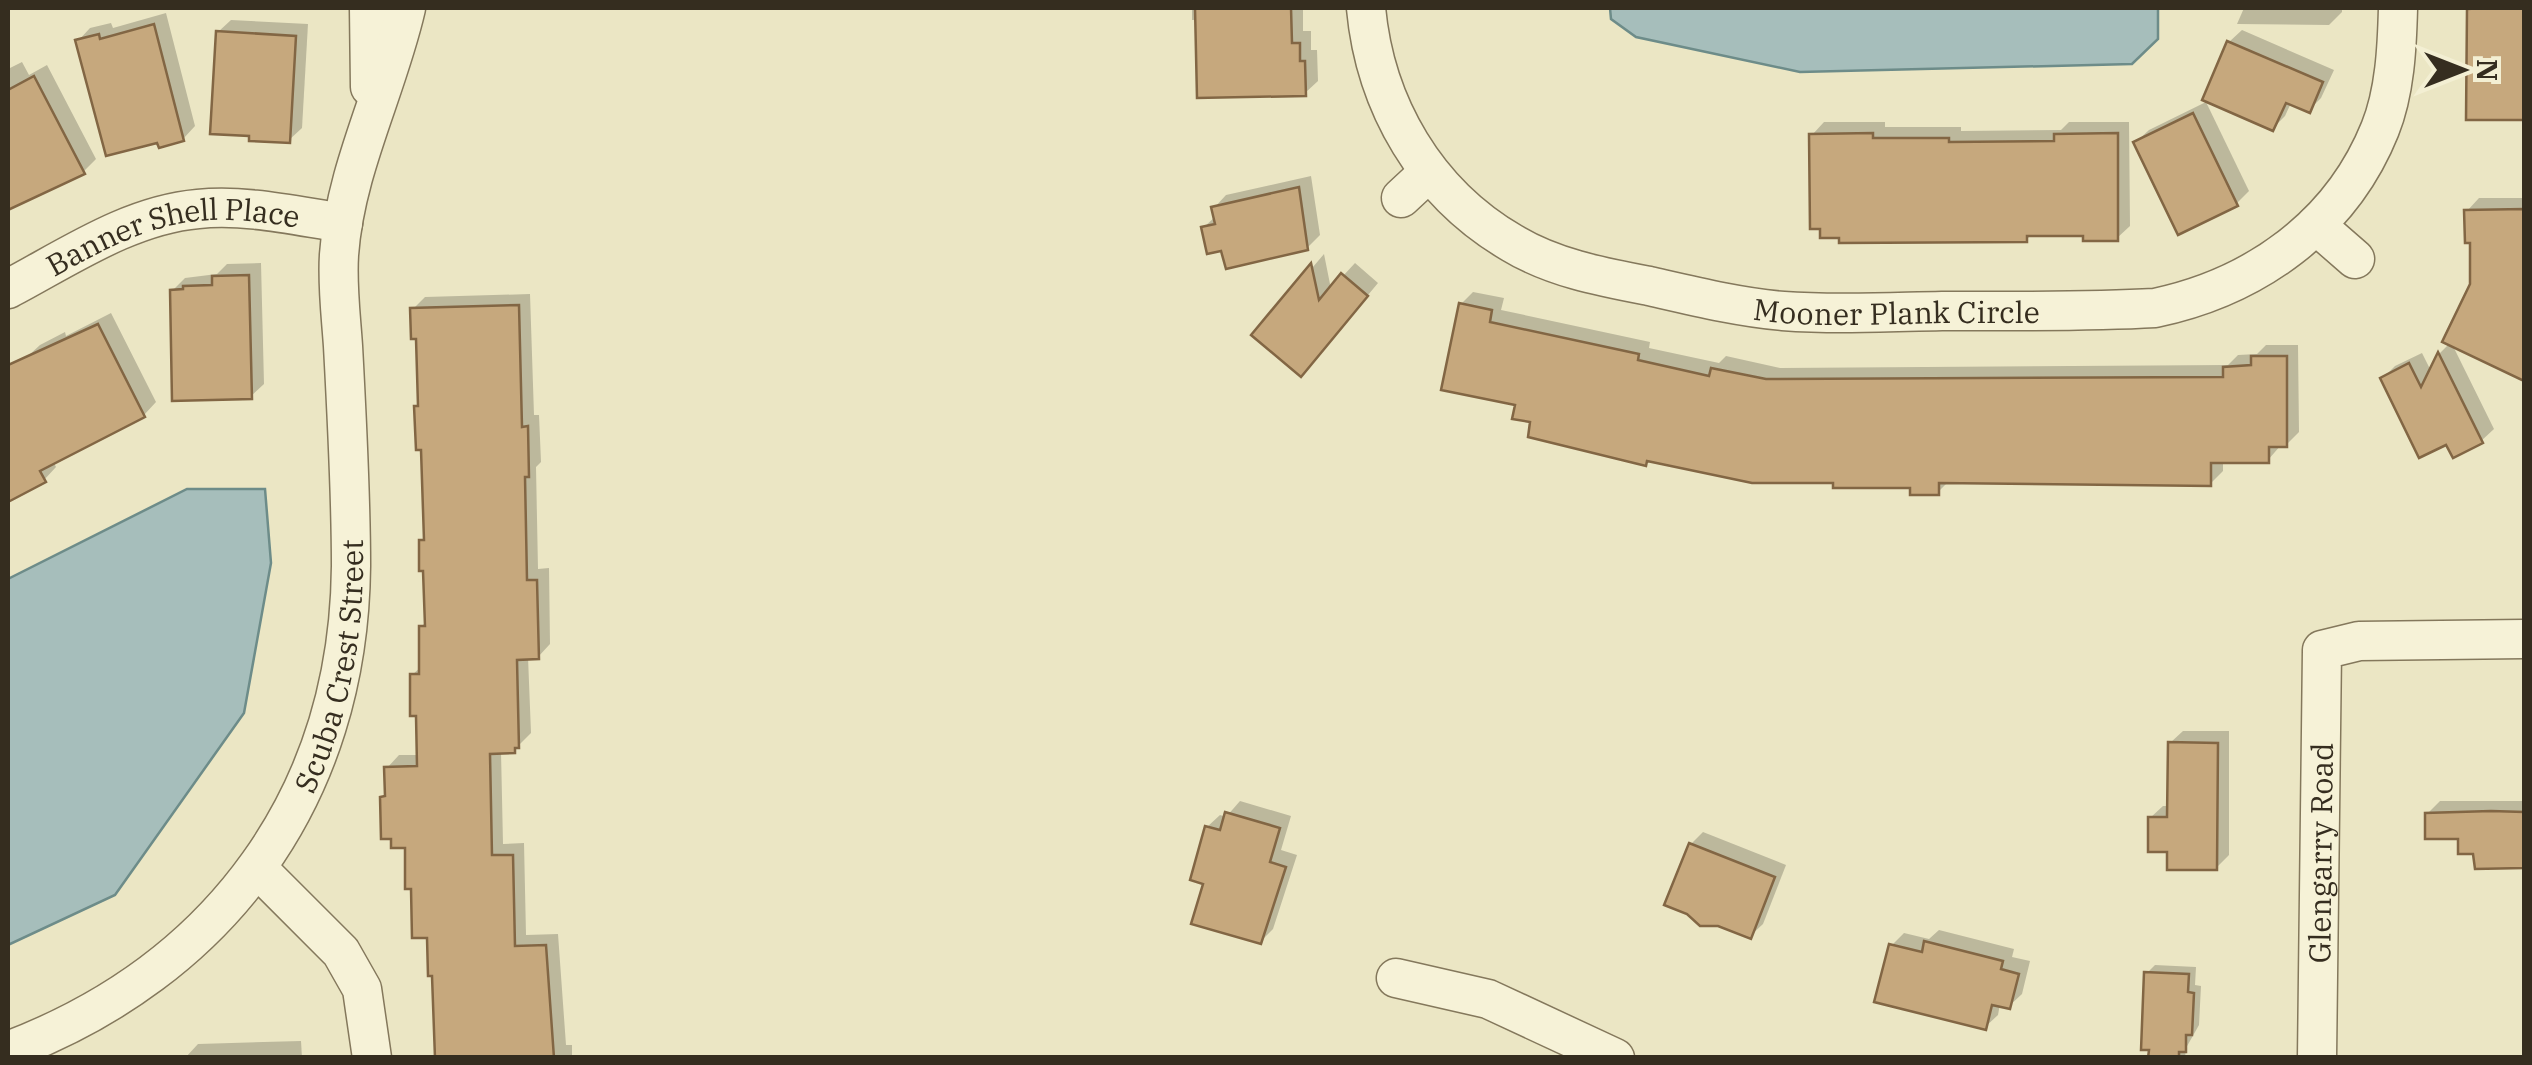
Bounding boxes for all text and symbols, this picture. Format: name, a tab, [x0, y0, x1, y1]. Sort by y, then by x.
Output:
north arrow	[2412, 20, 2512, 120]
text: N	[2469, 59, 2506, 81]
street label: Banner Shell Place	[39, 188, 303, 284]
street label: Mooner Plank Circle	[1751, 288, 2040, 333]
street label: Scuba Crest Street	[284, 539, 371, 798]
street label: Glengarry Road	[2299, 742, 2340, 964]

